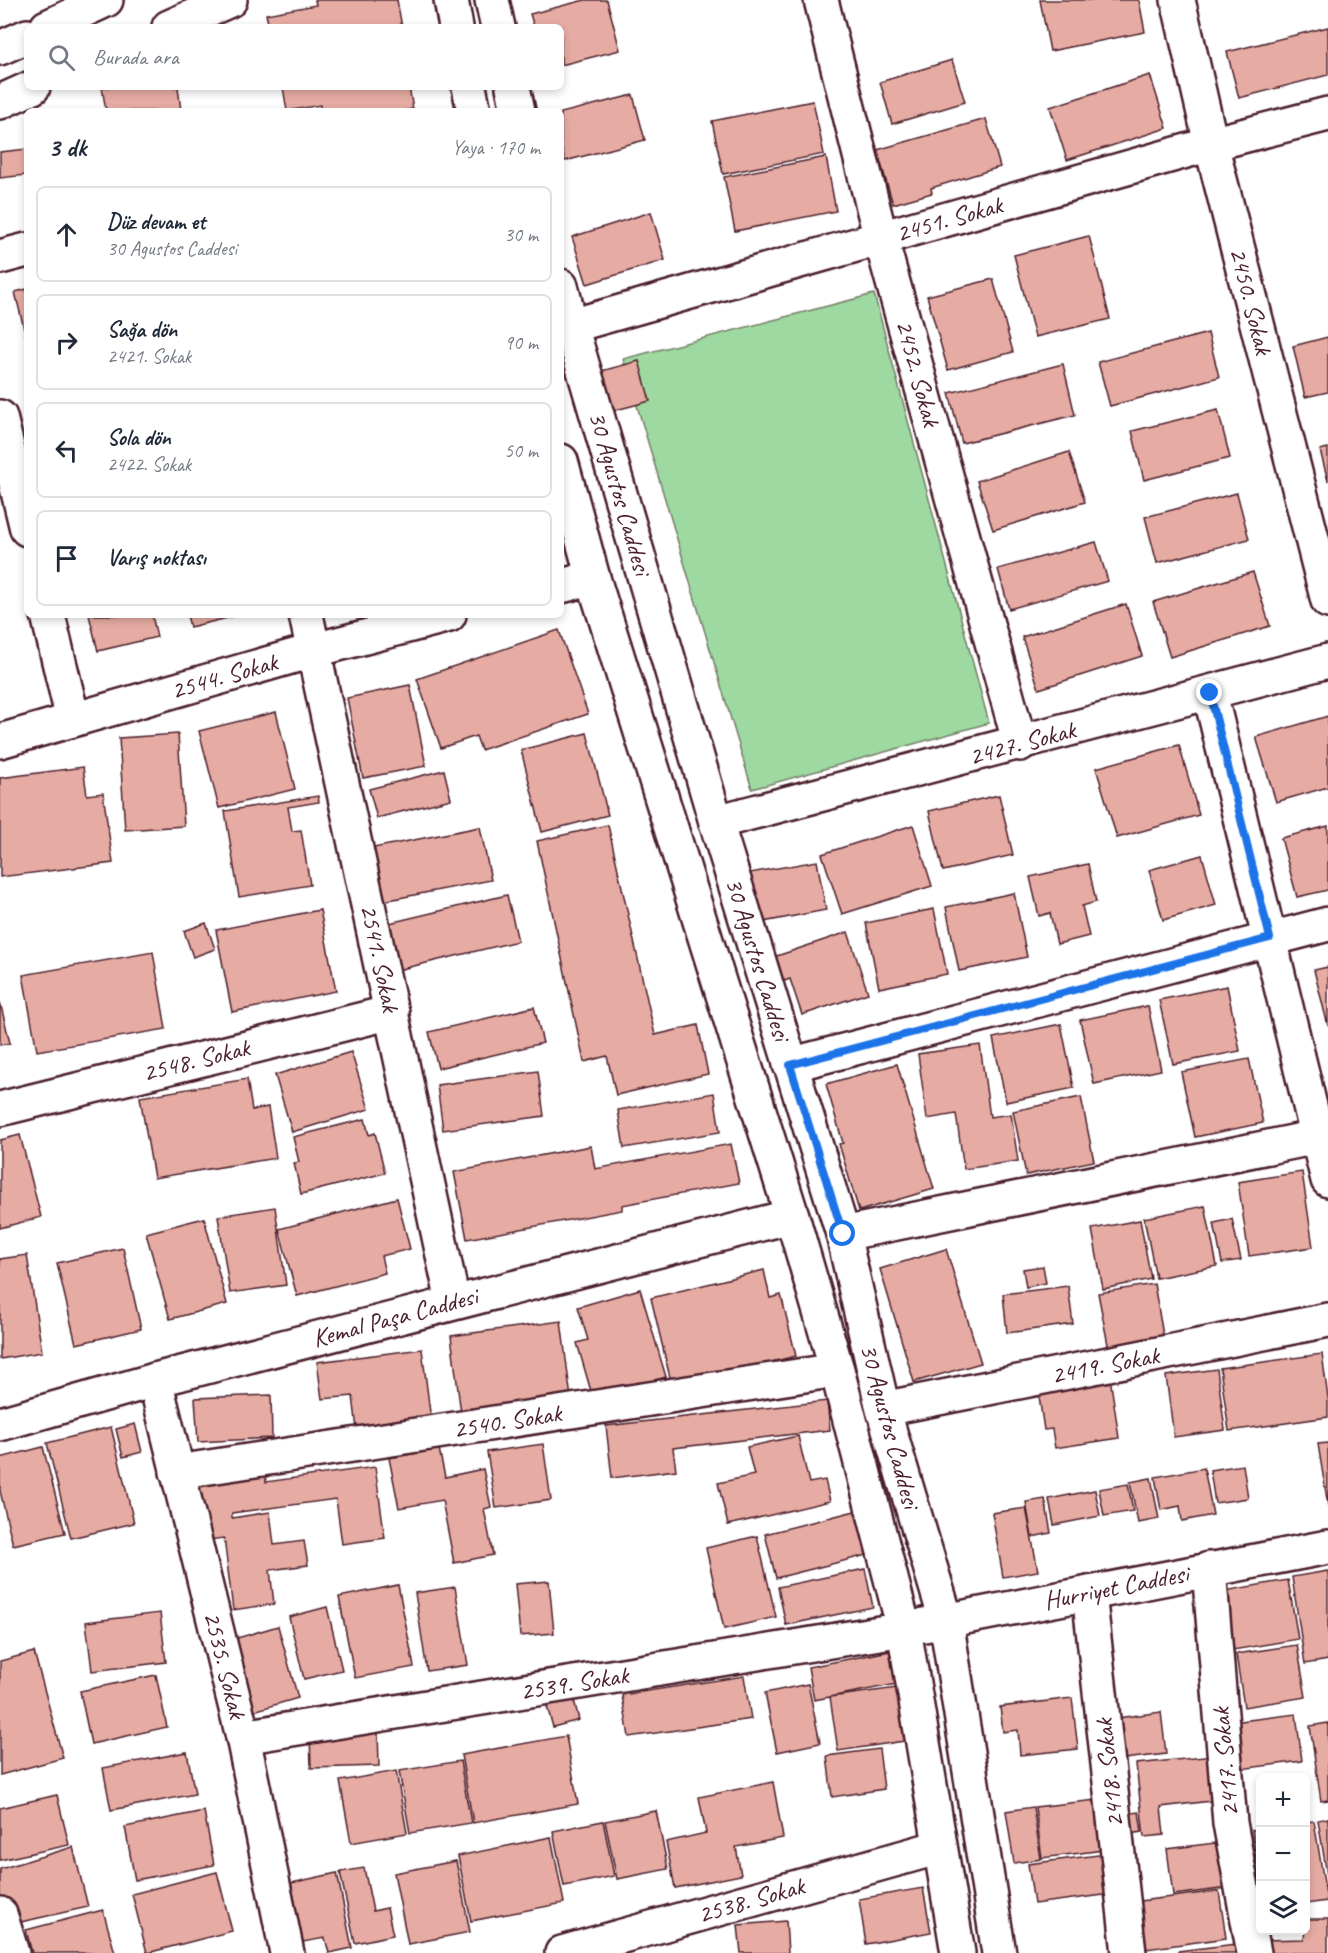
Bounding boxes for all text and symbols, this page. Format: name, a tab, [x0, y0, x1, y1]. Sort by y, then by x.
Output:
search box	[24, 24, 564, 90]
icon: search	[45, 41, 78, 74]
text: Burada ara	[93, 43, 179, 71]
text: 3 dk	[48, 131, 86, 164]
text: Yaya · 170 m	[452, 135, 540, 160]
street label: 2451. Sokak	[892, 188, 1007, 250]
text: Düz devam et	[107, 208, 205, 236]
icon: ahead	[50, 218, 83, 251]
text: 30 m	[504, 222, 538, 247]
text: 30 Agustos Caddesi	[107, 236, 237, 261]
street label: 2450. Sokak	[1222, 244, 1281, 359]
text: Sağa dön	[107, 316, 177, 344]
street label: 2452. Sokak	[888, 316, 948, 431]
icon: right	[50, 326, 83, 359]
text: 90 m	[504, 330, 538, 355]
text: 2421. Sokak	[107, 344, 191, 369]
street label: 30 Agustos Caddesi	[581, 407, 660, 582]
text: Sola dön	[107, 424, 171, 452]
icon: left	[50, 434, 83, 467]
text: 50 m	[504, 438, 538, 463]
text: 2422. Sokak	[107, 452, 191, 477]
icon: arrive	[50, 542, 83, 575]
text: Varış noktası	[107, 544, 206, 572]
street label: 2544. Sokak	[167, 645, 282, 707]
route end	[1196, 679, 1222, 705]
street label: 2427. Sokak	[965, 713, 1080, 773]
street label: 30 Agustos Caddesi	[718, 873, 799, 1048]
street label: 2541. Sokak	[353, 901, 408, 1016]
street label: 2548. Sokak	[139, 1030, 254, 1089]
route start	[829, 1220, 855, 1246]
street label: Kemal Paşa Caddesi	[309, 1278, 484, 1355]
street label: 2419. Sokak	[1048, 1338, 1163, 1392]
street label: 30 Agustos Caddesi	[852, 1340, 929, 1515]
street label: 2540. Sokak	[450, 1396, 565, 1446]
street label: Hurriyet Caddesi	[1041, 1556, 1194, 1617]
street label: 2535. Sokak	[196, 1608, 255, 1723]
street label: 2539. Sokak	[517, 1658, 632, 1708]
street label: 2417. Sokak	[1204, 1705, 1246, 1818]
street label: 2418. Sokak	[1087, 1715, 1131, 1829]
map controls	[1256, 1773, 1310, 1935]
button: +	[1256, 1773, 1310, 1827]
button: −	[1256, 1827, 1310, 1881]
street label: 2538. Sokak	[694, 1869, 809, 1931]
button: layers	[1256, 1881, 1310, 1935]

